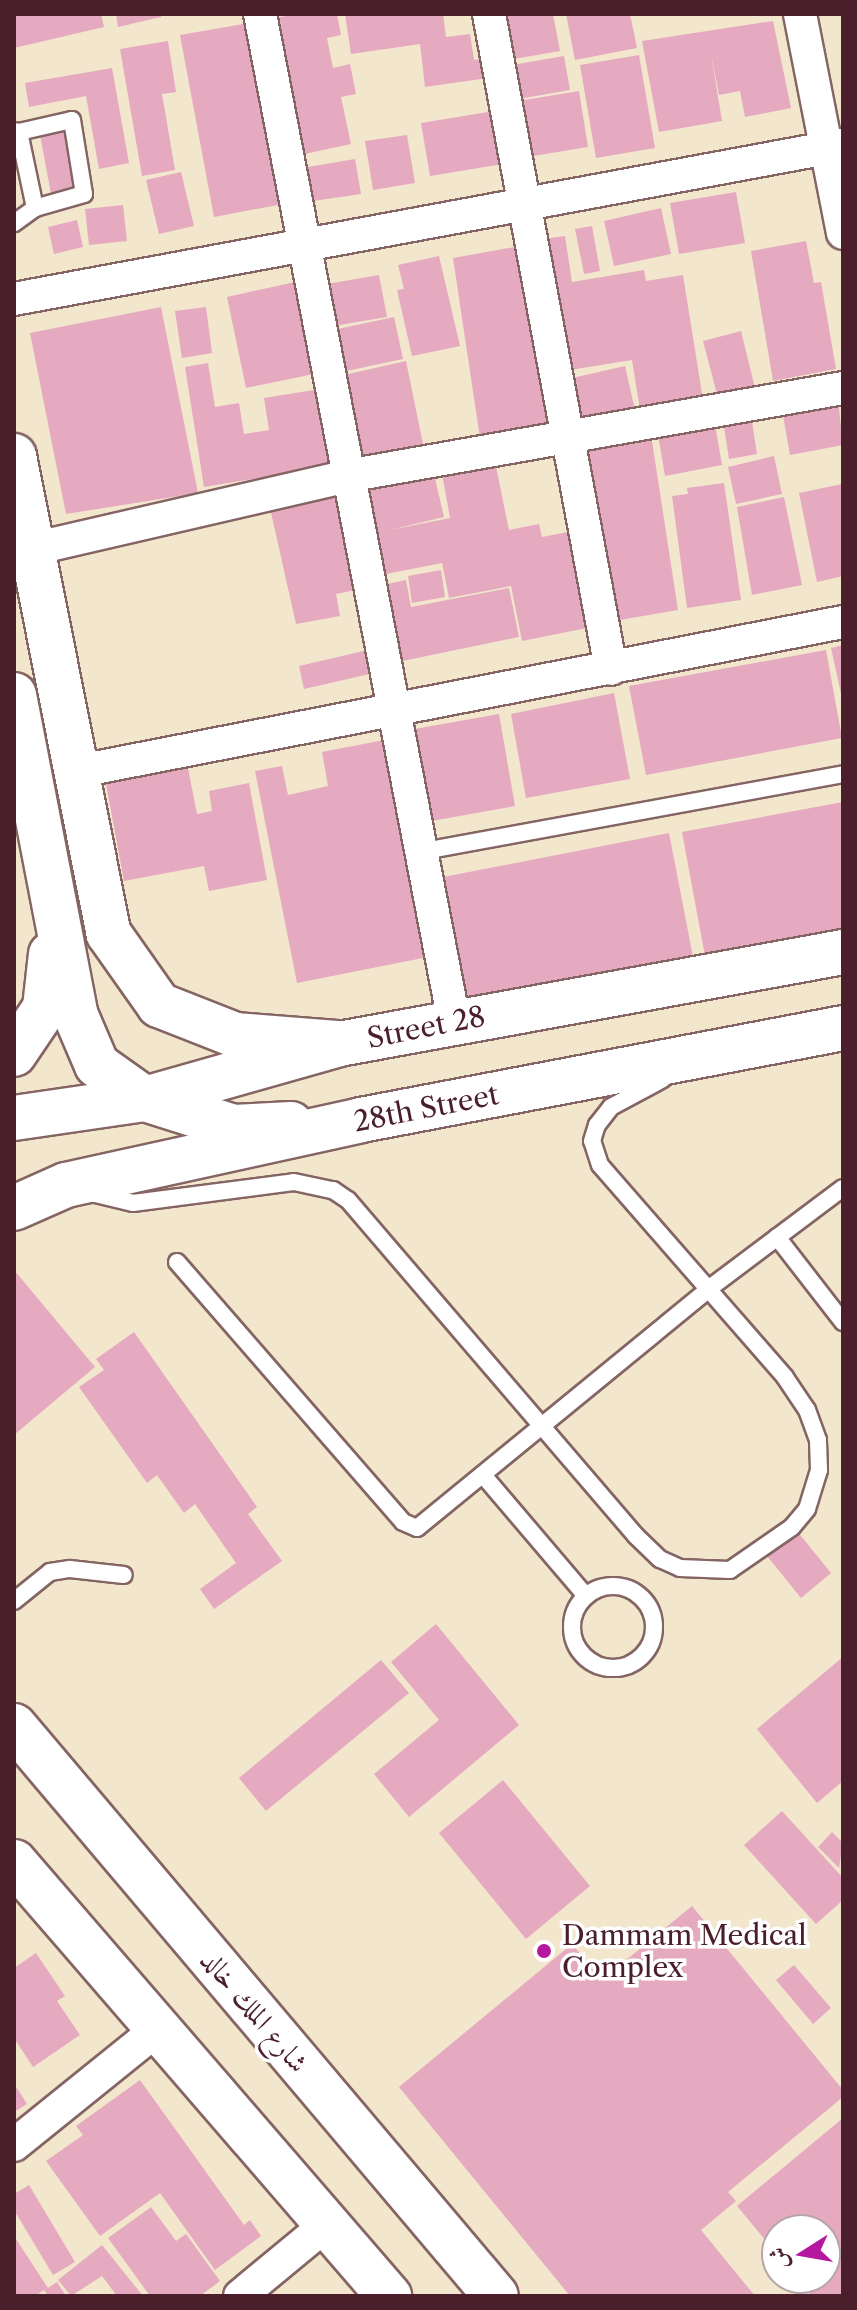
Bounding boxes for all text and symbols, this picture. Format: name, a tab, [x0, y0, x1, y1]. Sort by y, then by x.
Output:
street label: Street 28	[364, 999, 488, 1055]
street label: 28th Street	[351, 1077, 501, 1139]
place label: Dammam Medical Complex	[562, 1918, 807, 1984]
marker: Dammam Medical Complex	[533, 1940, 555, 1962]
street label: شارع الملك خالد	[194, 1943, 316, 2079]
north arrow	[761, 2214, 841, 2294]
text: ش	[764, 2245, 794, 2272]

